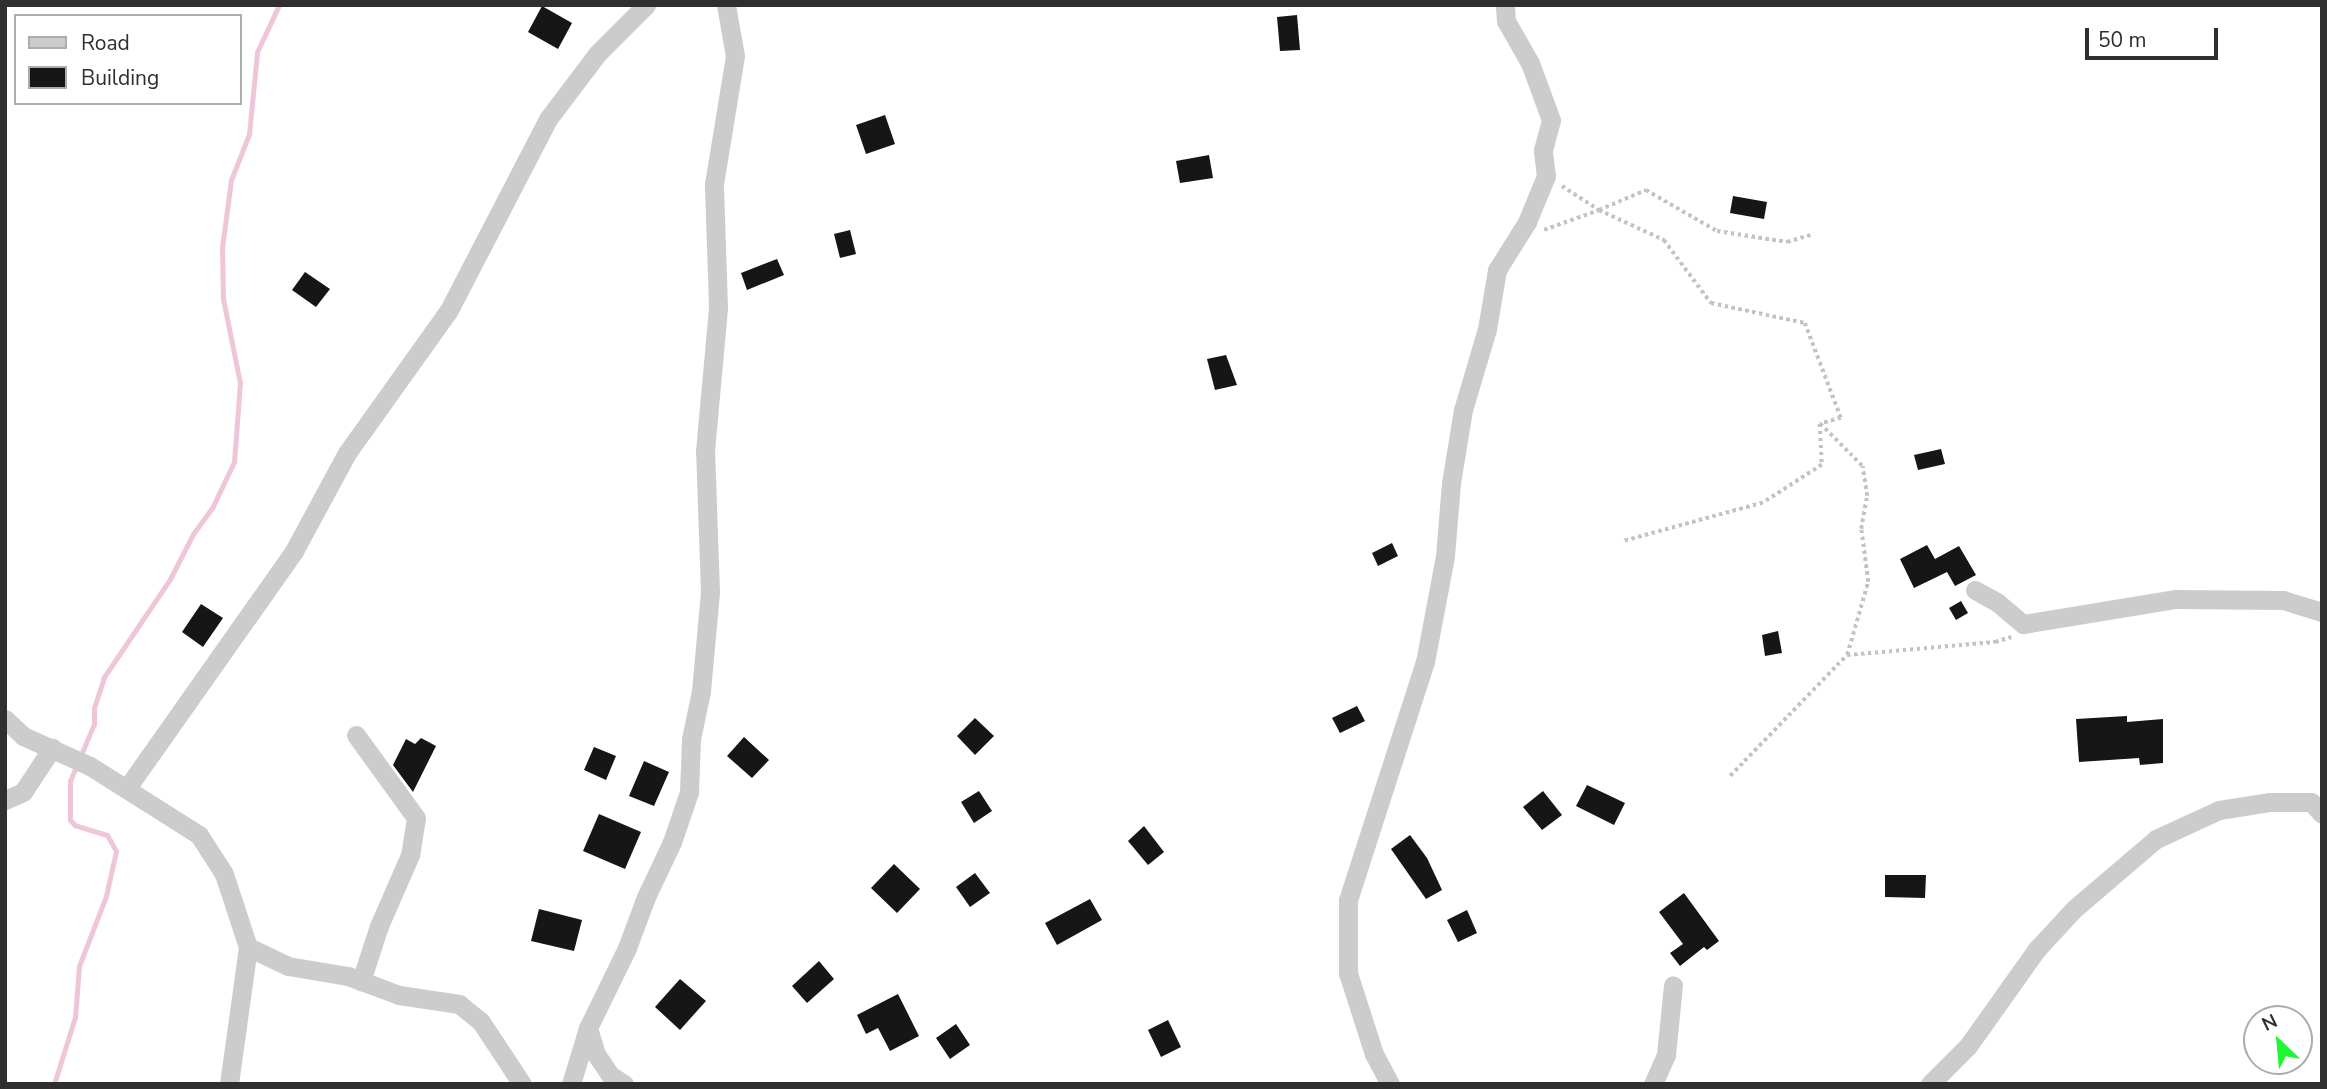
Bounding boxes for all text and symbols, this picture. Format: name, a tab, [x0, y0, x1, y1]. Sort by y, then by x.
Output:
legend	[14, 14, 242, 105]
scale bar	[2089, 14, 2222, 58]
text: 50 m	[2098, 26, 2147, 54]
text: Road	[81, 29, 130, 57]
text: Building	[81, 64, 159, 92]
north arrow	[2243, 1005, 2313, 1075]
text: N	[2258, 1008, 2282, 1038]

